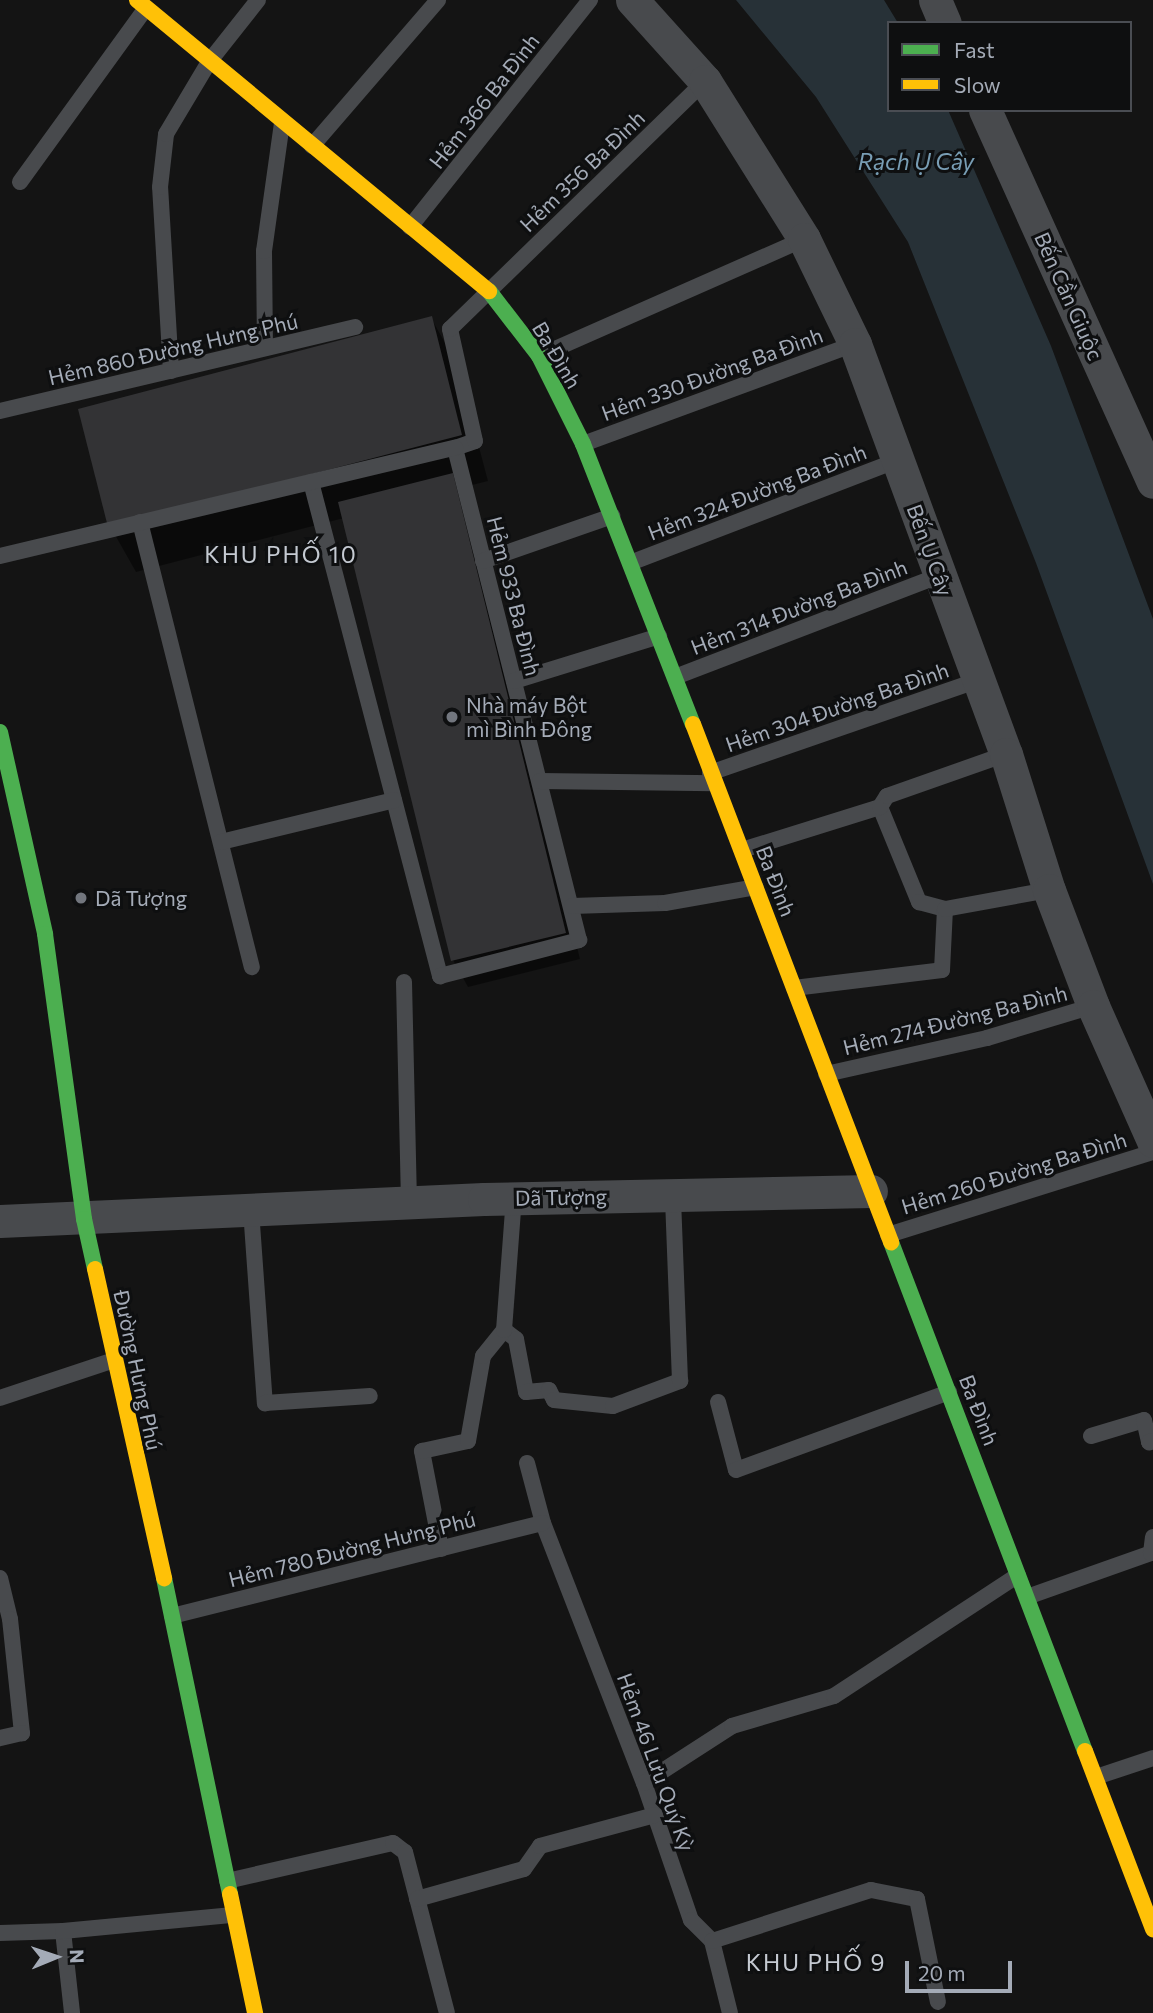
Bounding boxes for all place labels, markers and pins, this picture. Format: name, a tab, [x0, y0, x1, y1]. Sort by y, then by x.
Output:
place label: Nhà máy Bột mì Bình Đông	[466, 692, 592, 742]
marker: Nhà máy Bột mì Bình Đông	[444, 709, 460, 725]
place label: Dã Tượng	[95, 885, 187, 911]
marker: Dã Tượng	[73, 890, 89, 906]

